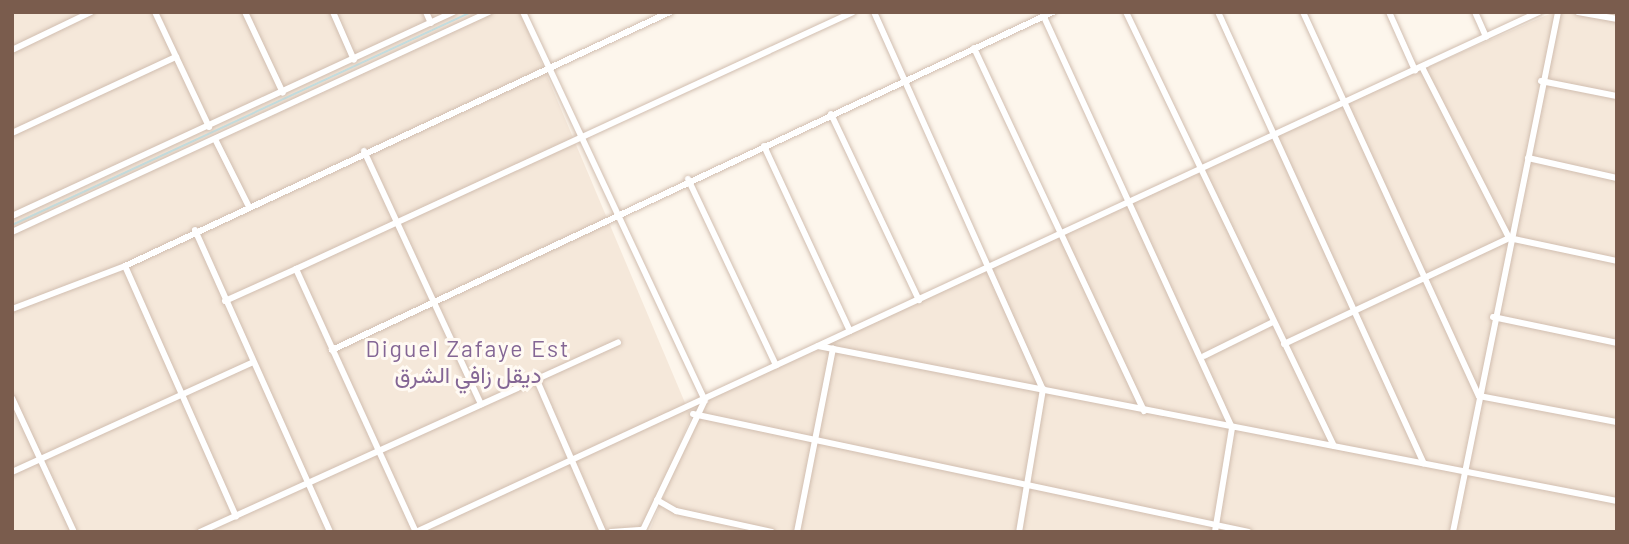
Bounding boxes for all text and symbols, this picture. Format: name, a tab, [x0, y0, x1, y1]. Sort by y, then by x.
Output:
district label: Diguel Zafaye Est ديقل زافي الشرق	[368, 334, 568, 388]

